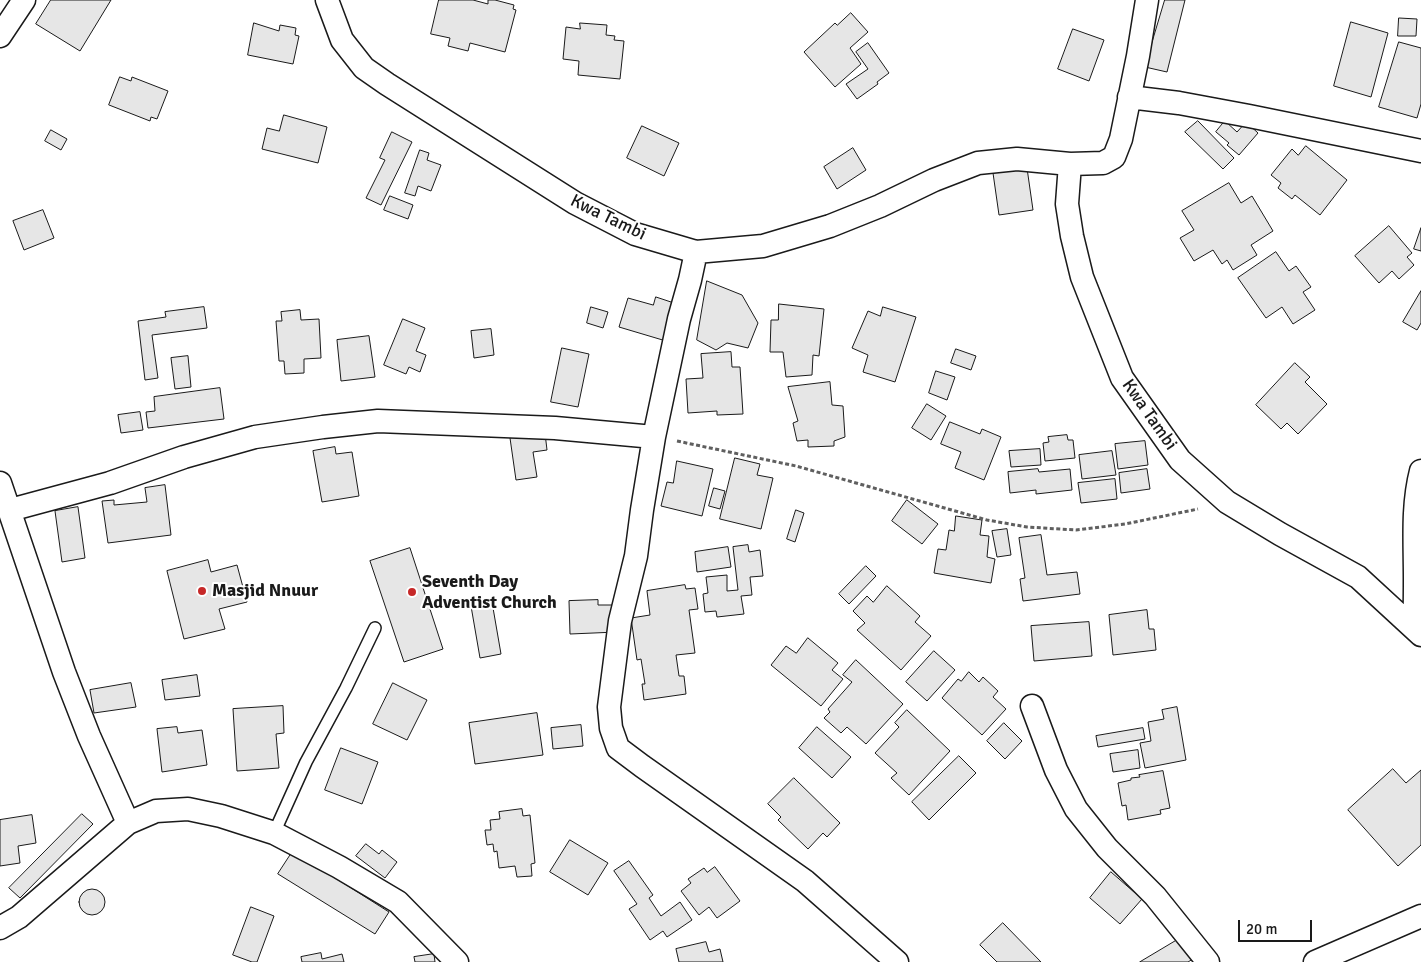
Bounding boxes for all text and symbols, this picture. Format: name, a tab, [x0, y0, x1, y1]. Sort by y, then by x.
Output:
street label: Kwa Tambi	[567, 190, 649, 246]
street label: Kwa Tambi	[1117, 375, 1181, 455]
place label: Seventh Day Adventist Church	[422, 571, 557, 614]
place label: Masjid Nnuur	[212, 580, 318, 602]
marker: Masjid Nnuur	[196, 585, 208, 597]
marker: Seventh Day Adventist Church	[406, 586, 418, 598]
scale bar	[1241, 910, 1315, 942]
text: 20 m	[1246, 920, 1277, 938]

